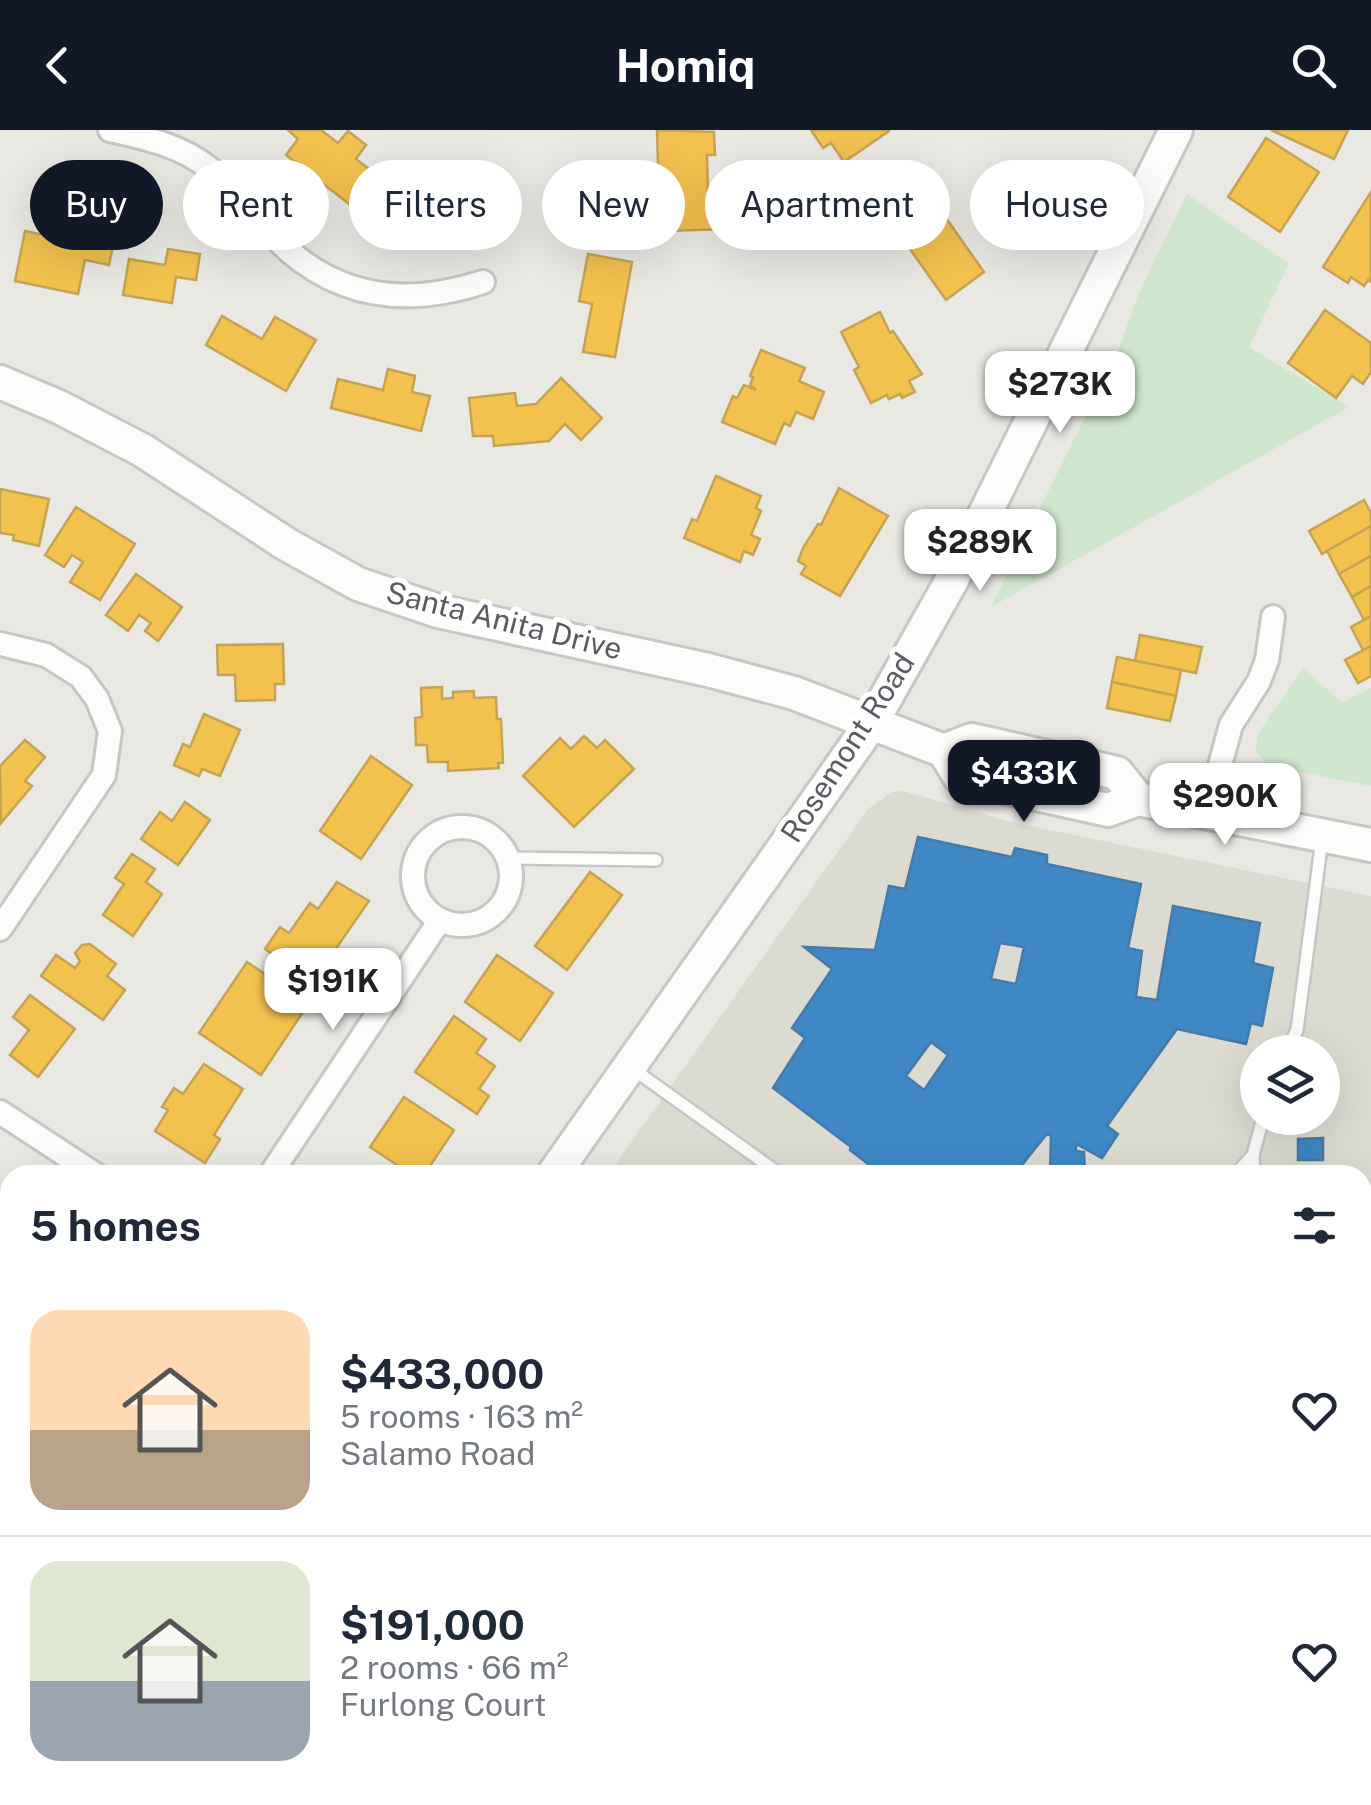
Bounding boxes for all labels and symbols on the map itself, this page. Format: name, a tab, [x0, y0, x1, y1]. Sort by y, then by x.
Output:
pin: $273K	[990, 351, 1130, 436]
pin: $289K	[910, 509, 1050, 594]
street label: Santa Anita Drive	[382, 573, 626, 667]
street label: Rosemont Road	[773, 646, 922, 849]
pin: $433K	[954, 740, 1094, 825]
pin: $290K	[1155, 763, 1295, 848]
pin: $191K	[263, 948, 403, 1033]

